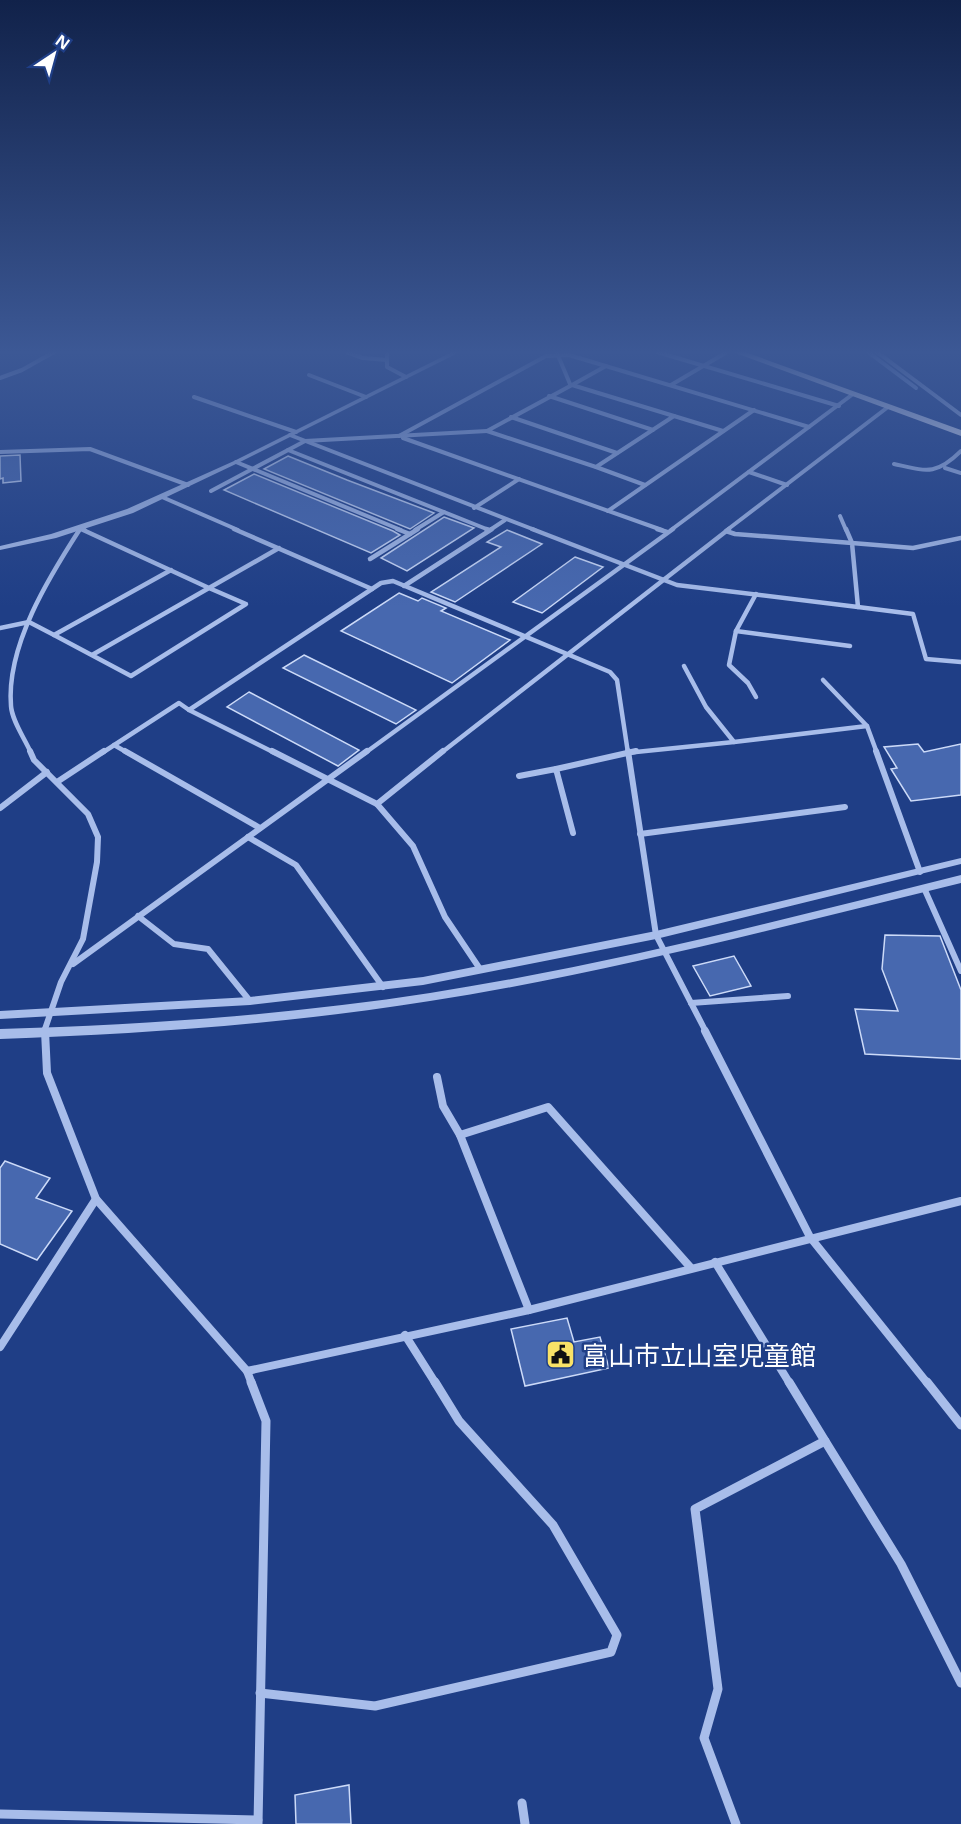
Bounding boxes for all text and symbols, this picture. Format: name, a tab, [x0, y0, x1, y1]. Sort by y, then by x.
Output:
north arrow	[24, 24, 84, 84]
text: N	[51, 29, 75, 55]
place label: 富山市立山室児童館	[582, 1337, 816, 1373]
public building icon: 富山市立山室児童館	[545, 1339, 577, 1371]

